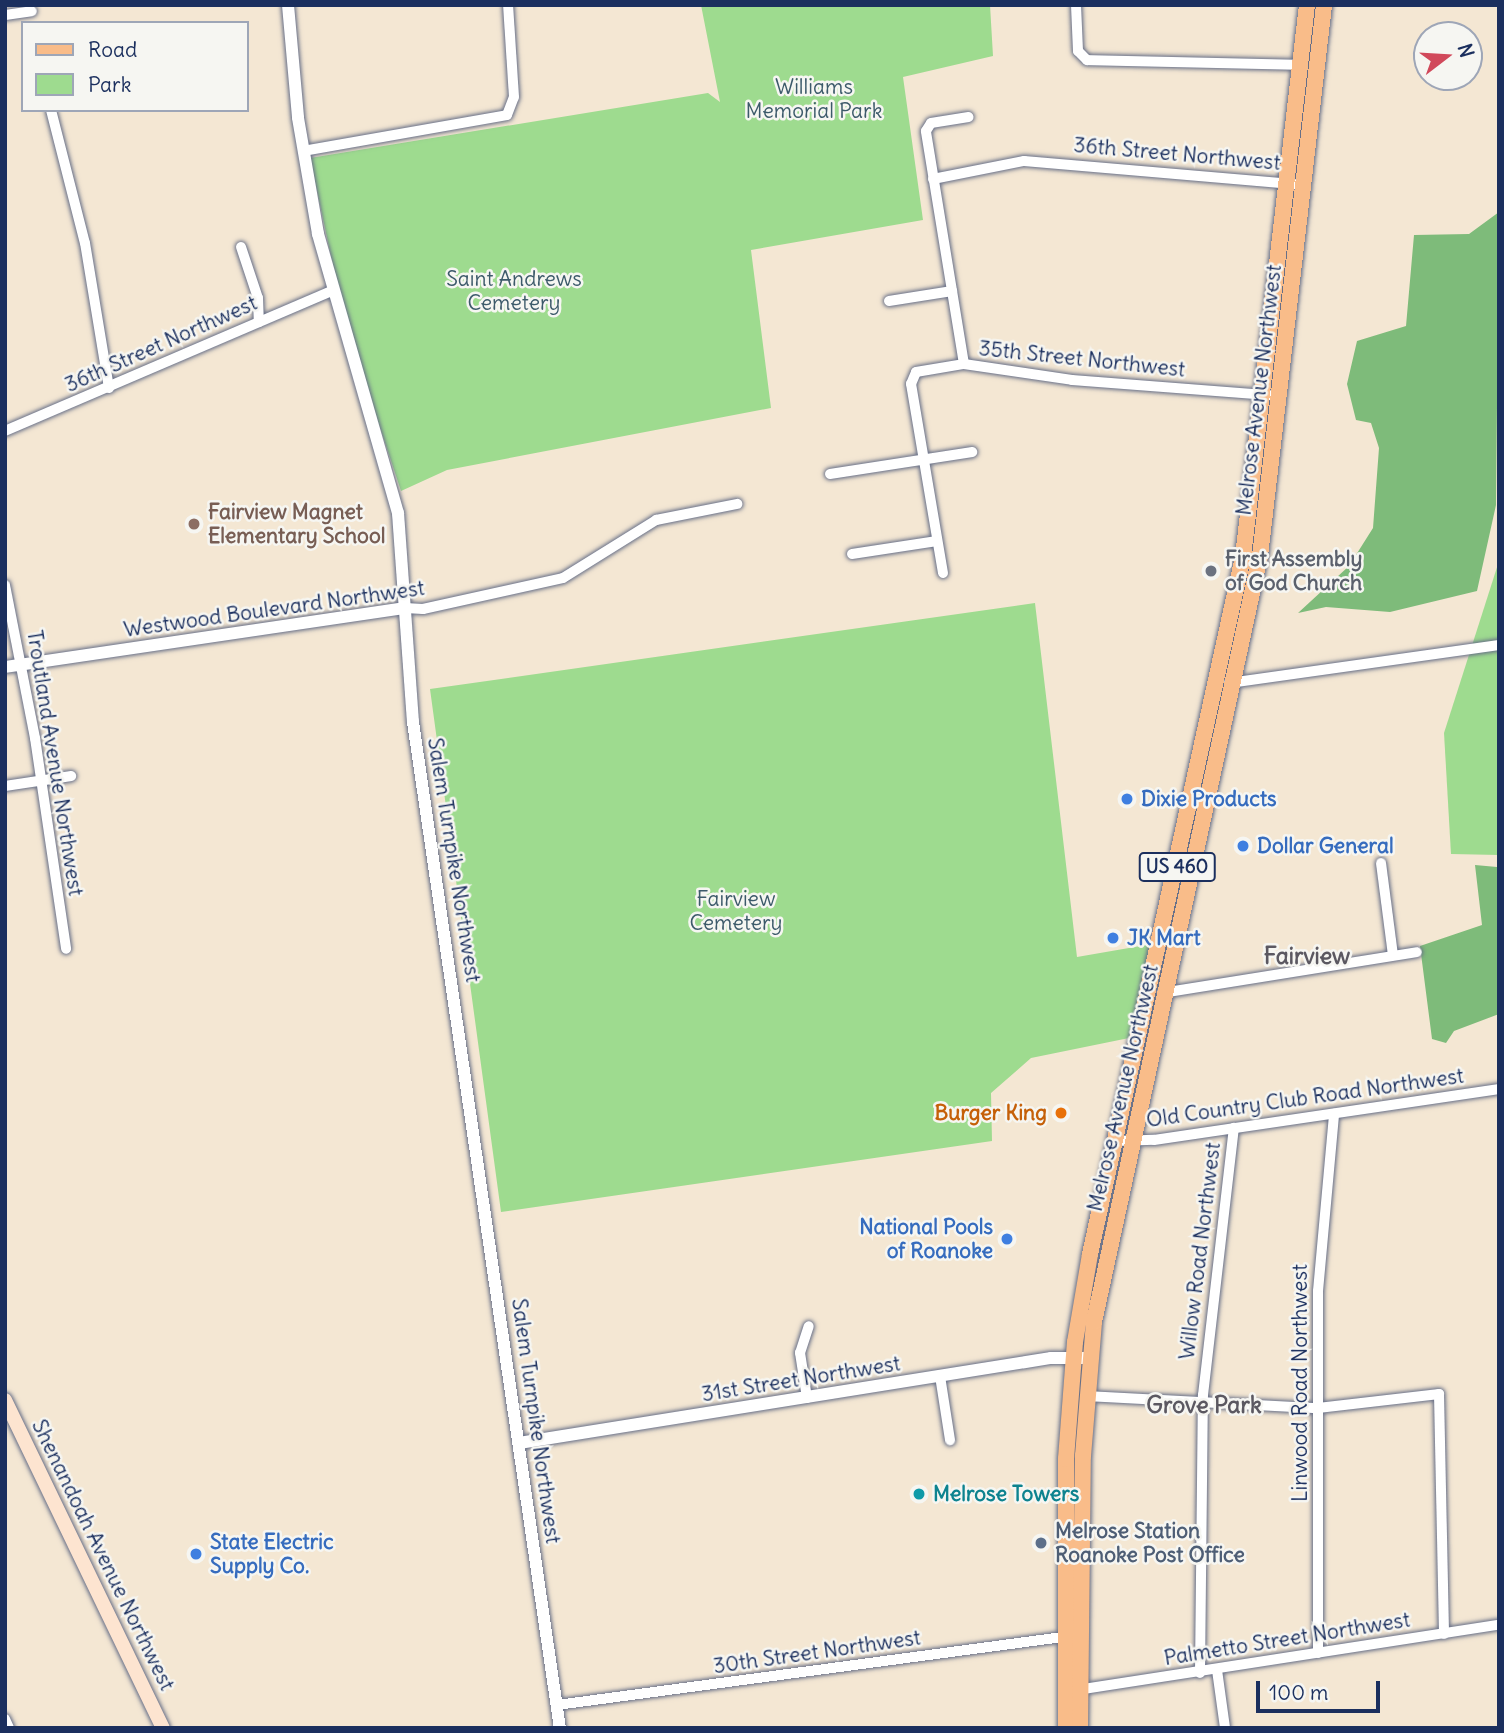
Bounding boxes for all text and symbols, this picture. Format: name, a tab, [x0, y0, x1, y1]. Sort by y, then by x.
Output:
legend	[21, 21, 248, 112]
north arrow	[1413, 21, 1483, 91]
text: Road	[88, 36, 137, 63]
text: N	[1453, 41, 1480, 60]
text: Park	[88, 71, 131, 98]
park label: Williams Memorial Park	[746, 74, 882, 124]
street label: 36th Street Northwest	[1073, 132, 1281, 176]
street label: Melrose Avenue Northwest	[1231, 263, 1287, 517]
park label: Saint Andrews Cemetery	[446, 266, 582, 316]
street label: 36th Street Northwest	[61, 290, 261, 398]
street label: 35th Street Northwest	[978, 336, 1186, 382]
place label: Fairview Magnet Elementary School	[208, 499, 385, 549]
marker: Fairview Magnet Elementary School	[186, 516, 202, 532]
place label: First Assembly of God Church	[1225, 546, 1362, 596]
marker: First Assembly of God Church	[1203, 563, 1219, 579]
street label: Westwood Boulevard Northwest	[122, 575, 426, 643]
street label: Troutland Avenue Northwest	[22, 628, 88, 898]
street label: Salem Turnpike Northwest	[422, 736, 486, 984]
place label: Dixie Products	[1141, 786, 1277, 812]
marker: Dixie Products	[1119, 791, 1135, 807]
place label: Dollar General	[1257, 833, 1394, 859]
marker: Dollar General	[1235, 838, 1251, 854]
road number: US 460	[1138, 852, 1216, 882]
park label: Fairview Cemetery	[690, 886, 782, 936]
place label: JK Mart	[1127, 925, 1200, 951]
marker: JK Mart	[1105, 930, 1121, 946]
district label: Fairview	[1264, 942, 1350, 970]
street label: Melrose Avenue Northwest	[1082, 962, 1164, 1214]
street label: Old Country Club Road Northwest	[1145, 1063, 1465, 1133]
place label: Burger King	[934, 1100, 1047, 1126]
marker: Burger King	[1053, 1105, 1069, 1121]
street label: Willow Road Northwest	[1174, 1141, 1226, 1361]
place label: National Pools of Roanoke	[859, 1214, 993, 1264]
marker: National Pools of Roanoke	[999, 1231, 1015, 1247]
street label: Linwood Road Northwest	[1287, 1264, 1313, 1502]
street label: Salem Turnpike Northwest	[506, 1297, 566, 1545]
street label: 31st Street Northwest	[700, 1351, 902, 1407]
district label: Grove Park	[1146, 1391, 1262, 1419]
street label: Shenandoah Avenue Northwest	[26, 1415, 180, 1695]
place label: Melrose Towers	[933, 1481, 1079, 1507]
marker: Melrose Towers	[911, 1486, 927, 1502]
place label: Melrose Station Roanoke Post Office	[1055, 1518, 1245, 1568]
place label: State Electric Supply Co.	[210, 1529, 334, 1579]
marker: Melrose Station Roanoke Post Office	[1033, 1535, 1049, 1551]
marker: State Electric Supply Co.	[188, 1546, 204, 1562]
street label: Palmetto Street Northwest	[1162, 1607, 1412, 1671]
street label: 30th Street Northwest	[712, 1625, 922, 1679]
scale bar	[1259, 1666, 1383, 1710]
text: 100 m	[1269, 1679, 1328, 1706]

